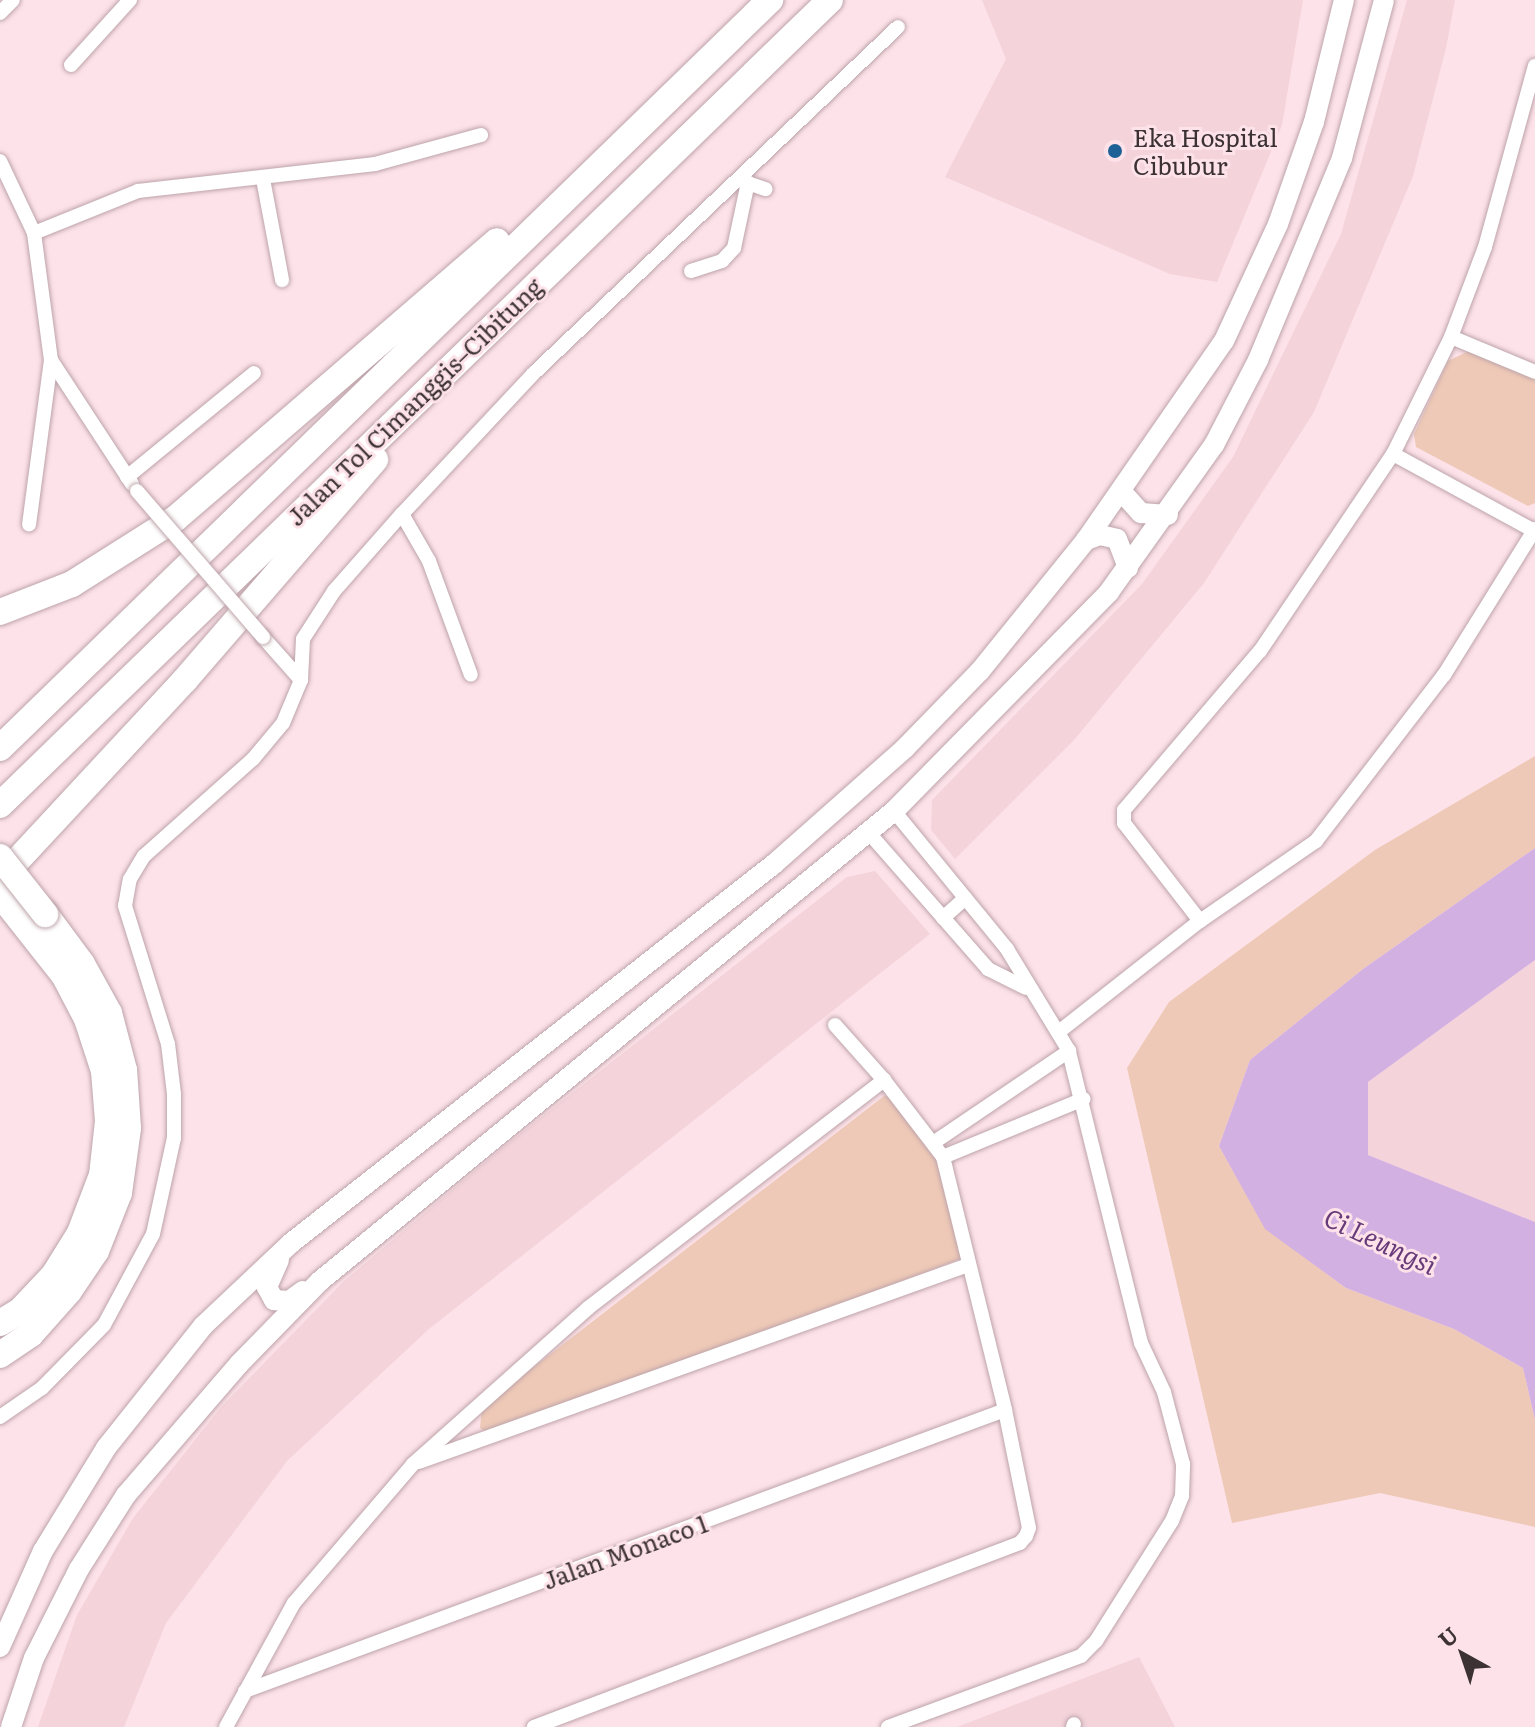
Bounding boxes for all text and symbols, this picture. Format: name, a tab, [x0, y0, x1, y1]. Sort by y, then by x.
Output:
place label: Eka Hospital Cibubur	[1133, 123, 1278, 179]
marker: Eka Hospital Cibubur	[1104, 140, 1126, 162]
street label: Jalan Tol Cimanggis–Cibitung	[280, 271, 548, 531]
water label: Ci Leungsi	[1320, 1200, 1442, 1280]
street label: Jalan Monaco 1	[539, 1508, 711, 1594]
north arrow	[1423, 1615, 1503, 1695]
text: U	[1430, 1618, 1464, 1654]

